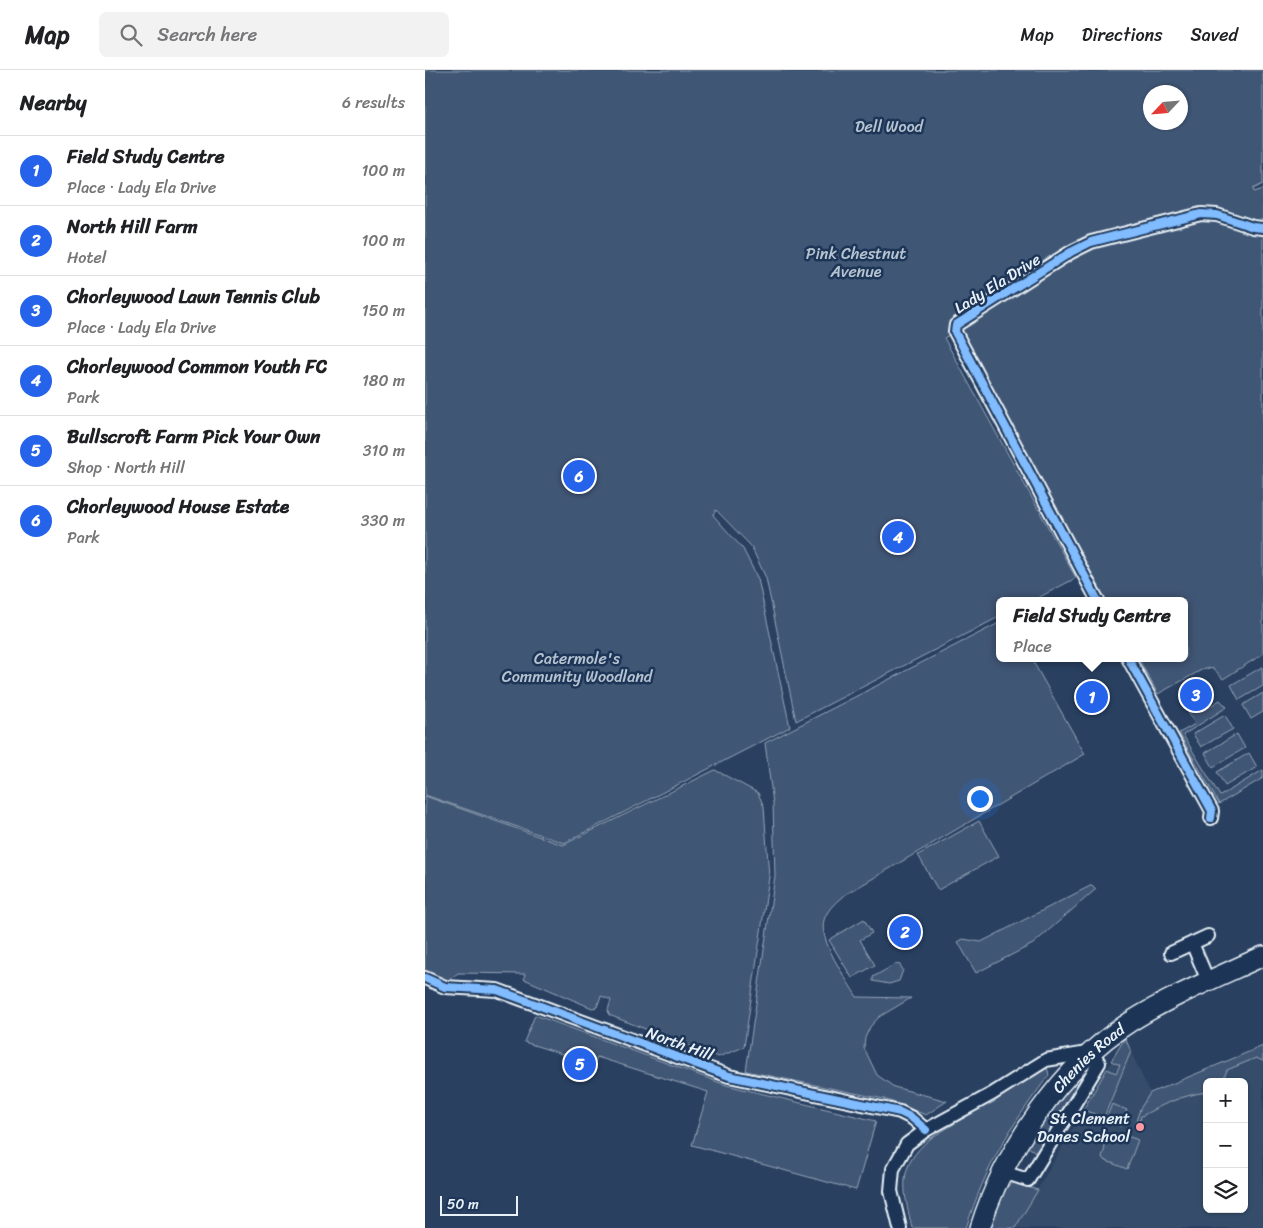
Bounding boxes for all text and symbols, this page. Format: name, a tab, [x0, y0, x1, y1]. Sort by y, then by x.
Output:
search box	[99, 12, 449, 57]
text: Map	[25, 14, 69, 56]
text: Search here	[157, 18, 257, 51]
text: Map	[1021, 19, 1054, 51]
text: Directions	[1082, 19, 1163, 51]
text: Saved	[1191, 19, 1238, 51]
icon: search	[117, 21, 145, 49]
text: Nearby	[20, 84, 86, 122]
north arrow	[1143, 85, 1188, 130]
text: 6 results	[342, 88, 405, 117]
park label: Dell Wood	[855, 112, 925, 141]
text: Field Study Centre	[67, 140, 225, 173]
text: 1	[33, 156, 39, 185]
text: 100 m	[361, 156, 405, 185]
text: Place · Lady Ela Drive	[67, 173, 216, 202]
text: North Hill Farm	[67, 210, 198, 243]
text: 2	[31, 226, 41, 255]
text: 100 m	[361, 226, 405, 255]
park label: Pink Chestnut Avenue	[806, 239, 906, 286]
text: Hotel	[67, 243, 106, 272]
street label: Lady Ela Drive	[948, 245, 1047, 322]
text: Chorleywood Lawn Tennis Club	[67, 280, 320, 313]
text: 3	[32, 296, 40, 325]
text: 150 m	[362, 296, 405, 325]
text: Place · Lady Ela Drive	[67, 313, 216, 342]
text: Chorleywood Common Youth FC	[67, 350, 327, 383]
text: 4	[31, 366, 41, 395]
text: 180 m	[362, 366, 405, 395]
text: Park	[67, 383, 100, 412]
text: Bullscroft Farm Pick Your Own	[67, 420, 320, 453]
text: 5	[31, 436, 41, 465]
text: 310 m	[363, 436, 405, 465]
text: Shop · North Hill	[67, 453, 185, 482]
pin: 6	[563, 457, 595, 495]
text: Chorleywood House Estate	[67, 490, 289, 523]
text: 6	[31, 506, 41, 535]
text: 330 m	[361, 506, 405, 535]
pin: 4	[882, 518, 914, 556]
text: Park	[67, 523, 100, 552]
popup	[996, 597, 1188, 662]
text: Field Study Centre	[1013, 599, 1171, 632]
text: Place	[1013, 632, 1052, 661]
park label: Catermole's Community Woodland	[502, 644, 654, 691]
pin: 3	[1180, 676, 1212, 714]
pin: 1	[1076, 678, 1108, 716]
your location	[967, 786, 993, 812]
pin: 2	[889, 913, 921, 951]
street label: Chenies Road	[1044, 1015, 1132, 1100]
street label: North Hill	[642, 1018, 718, 1069]
pin: 5	[564, 1045, 596, 1083]
map controls	[1203, 1078, 1248, 1213]
button: +	[1203, 1078, 1248, 1123]
place label: St Clement Danes School	[1037, 1104, 1130, 1151]
marker: St Clement Danes School	[1134, 1121, 1146, 1133]
button: −	[1203, 1123, 1248, 1168]
button: layers	[1203, 1168, 1248, 1213]
text: 50 m	[447, 1192, 479, 1217]
scale bar	[440, 1193, 517, 1216]

